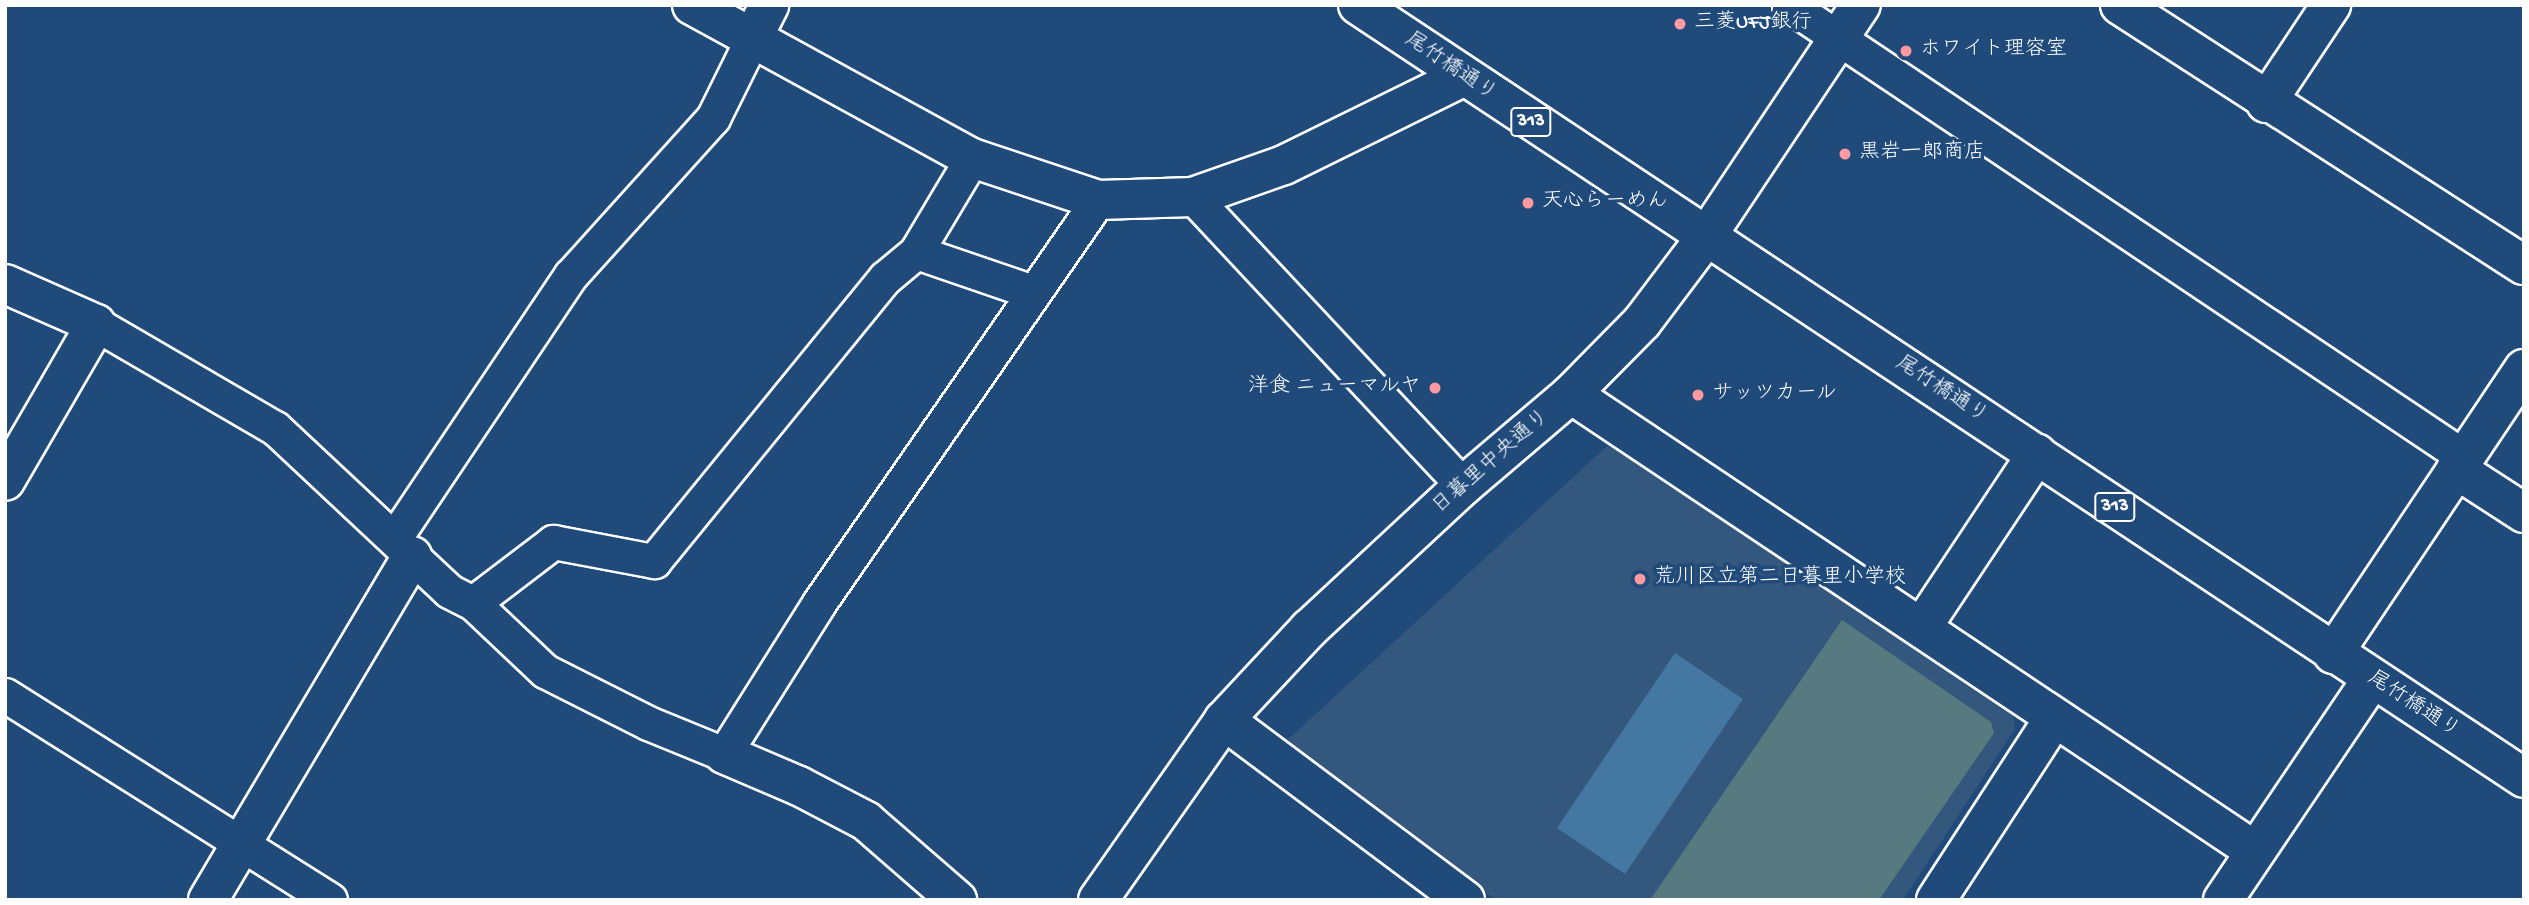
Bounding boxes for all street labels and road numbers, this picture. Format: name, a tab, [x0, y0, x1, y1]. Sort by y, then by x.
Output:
street label: 尾竹橋通り	[1399, 28, 1501, 108]
road number: 313	[1510, 106, 1552, 138]
street label: 尾竹橋通り	[1890, 352, 1992, 430]
street label: 日暮里中央通り	[1428, 405, 1556, 521]
road number: 313	[2094, 492, 2136, 522]
street label: 尾竹橋通り	[2362, 667, 2464, 745]

